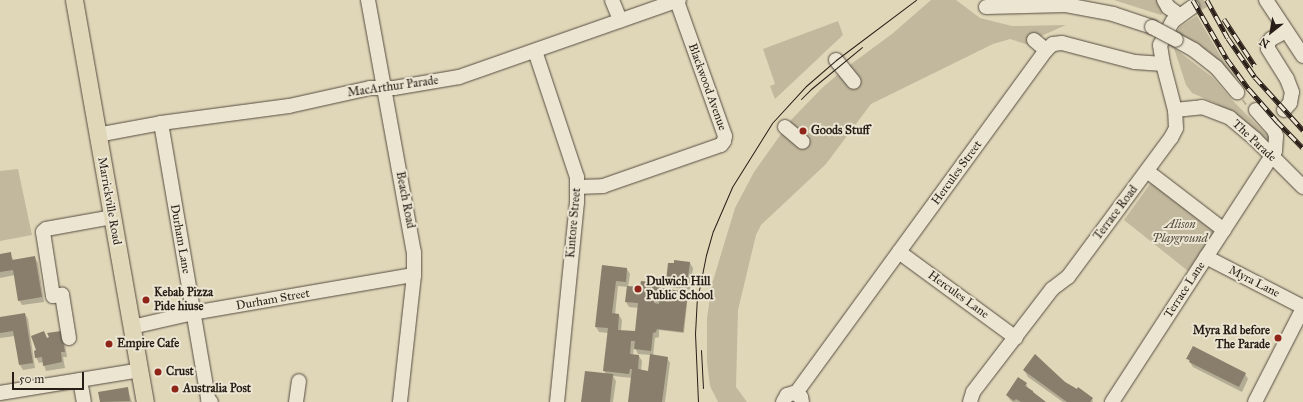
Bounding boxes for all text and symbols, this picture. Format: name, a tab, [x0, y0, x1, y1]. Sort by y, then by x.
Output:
north arrow	[1251, 12, 1291, 52]
text: N	[1257, 35, 1272, 51]
street label: Blackwood Avenue	[685, 42, 729, 132]
street label: MacArthur Parade	[347, 73, 439, 101]
street label: The Parade	[1229, 117, 1279, 165]
place label: Goods Stuff	[811, 124, 870, 138]
marker: Goods Stuff	[798, 126, 808, 136]
street label: Hercules Street	[929, 138, 985, 208]
street label: Marrickville Road	[94, 156, 124, 246]
street label: Beach Road	[392, 170, 418, 230]
street label: Terrace Road	[1091, 183, 1141, 243]
street label: Kintore Street	[564, 187, 584, 259]
street label: Durham Lane	[167, 203, 193, 275]
park label: Alison Playground	[1152, 218, 1208, 246]
street label: Terrace Lane	[1161, 259, 1209, 321]
street label: Myra Lane	[1226, 263, 1282, 301]
street label: Hercules Lane	[925, 268, 991, 322]
place label: Dulwich Hill Public School	[646, 275, 713, 303]
marker: Dulwich Hill Public School	[633, 284, 643, 294]
place label: Kebab Pizza Pide hiuse	[154, 286, 213, 314]
street label: Durham Street	[235, 286, 311, 314]
marker: Kebab Pizza Pide hiuse	[141, 295, 151, 305]
place label: Myra Rd before The Parade	[1193, 324, 1270, 352]
marker: Myra Rd before The Parade	[1273, 333, 1283, 343]
place label: Empire Cafe	[117, 337, 179, 351]
marker: Empire Cafe	[104, 339, 114, 349]
scale bar	[14, 364, 86, 390]
place label: Crust	[166, 365, 194, 379]
marker: Crust	[153, 367, 163, 377]
text: 50 m	[19, 372, 44, 386]
place label: Australia Post	[183, 382, 251, 396]
marker: Australia Post	[170, 384, 180, 394]

